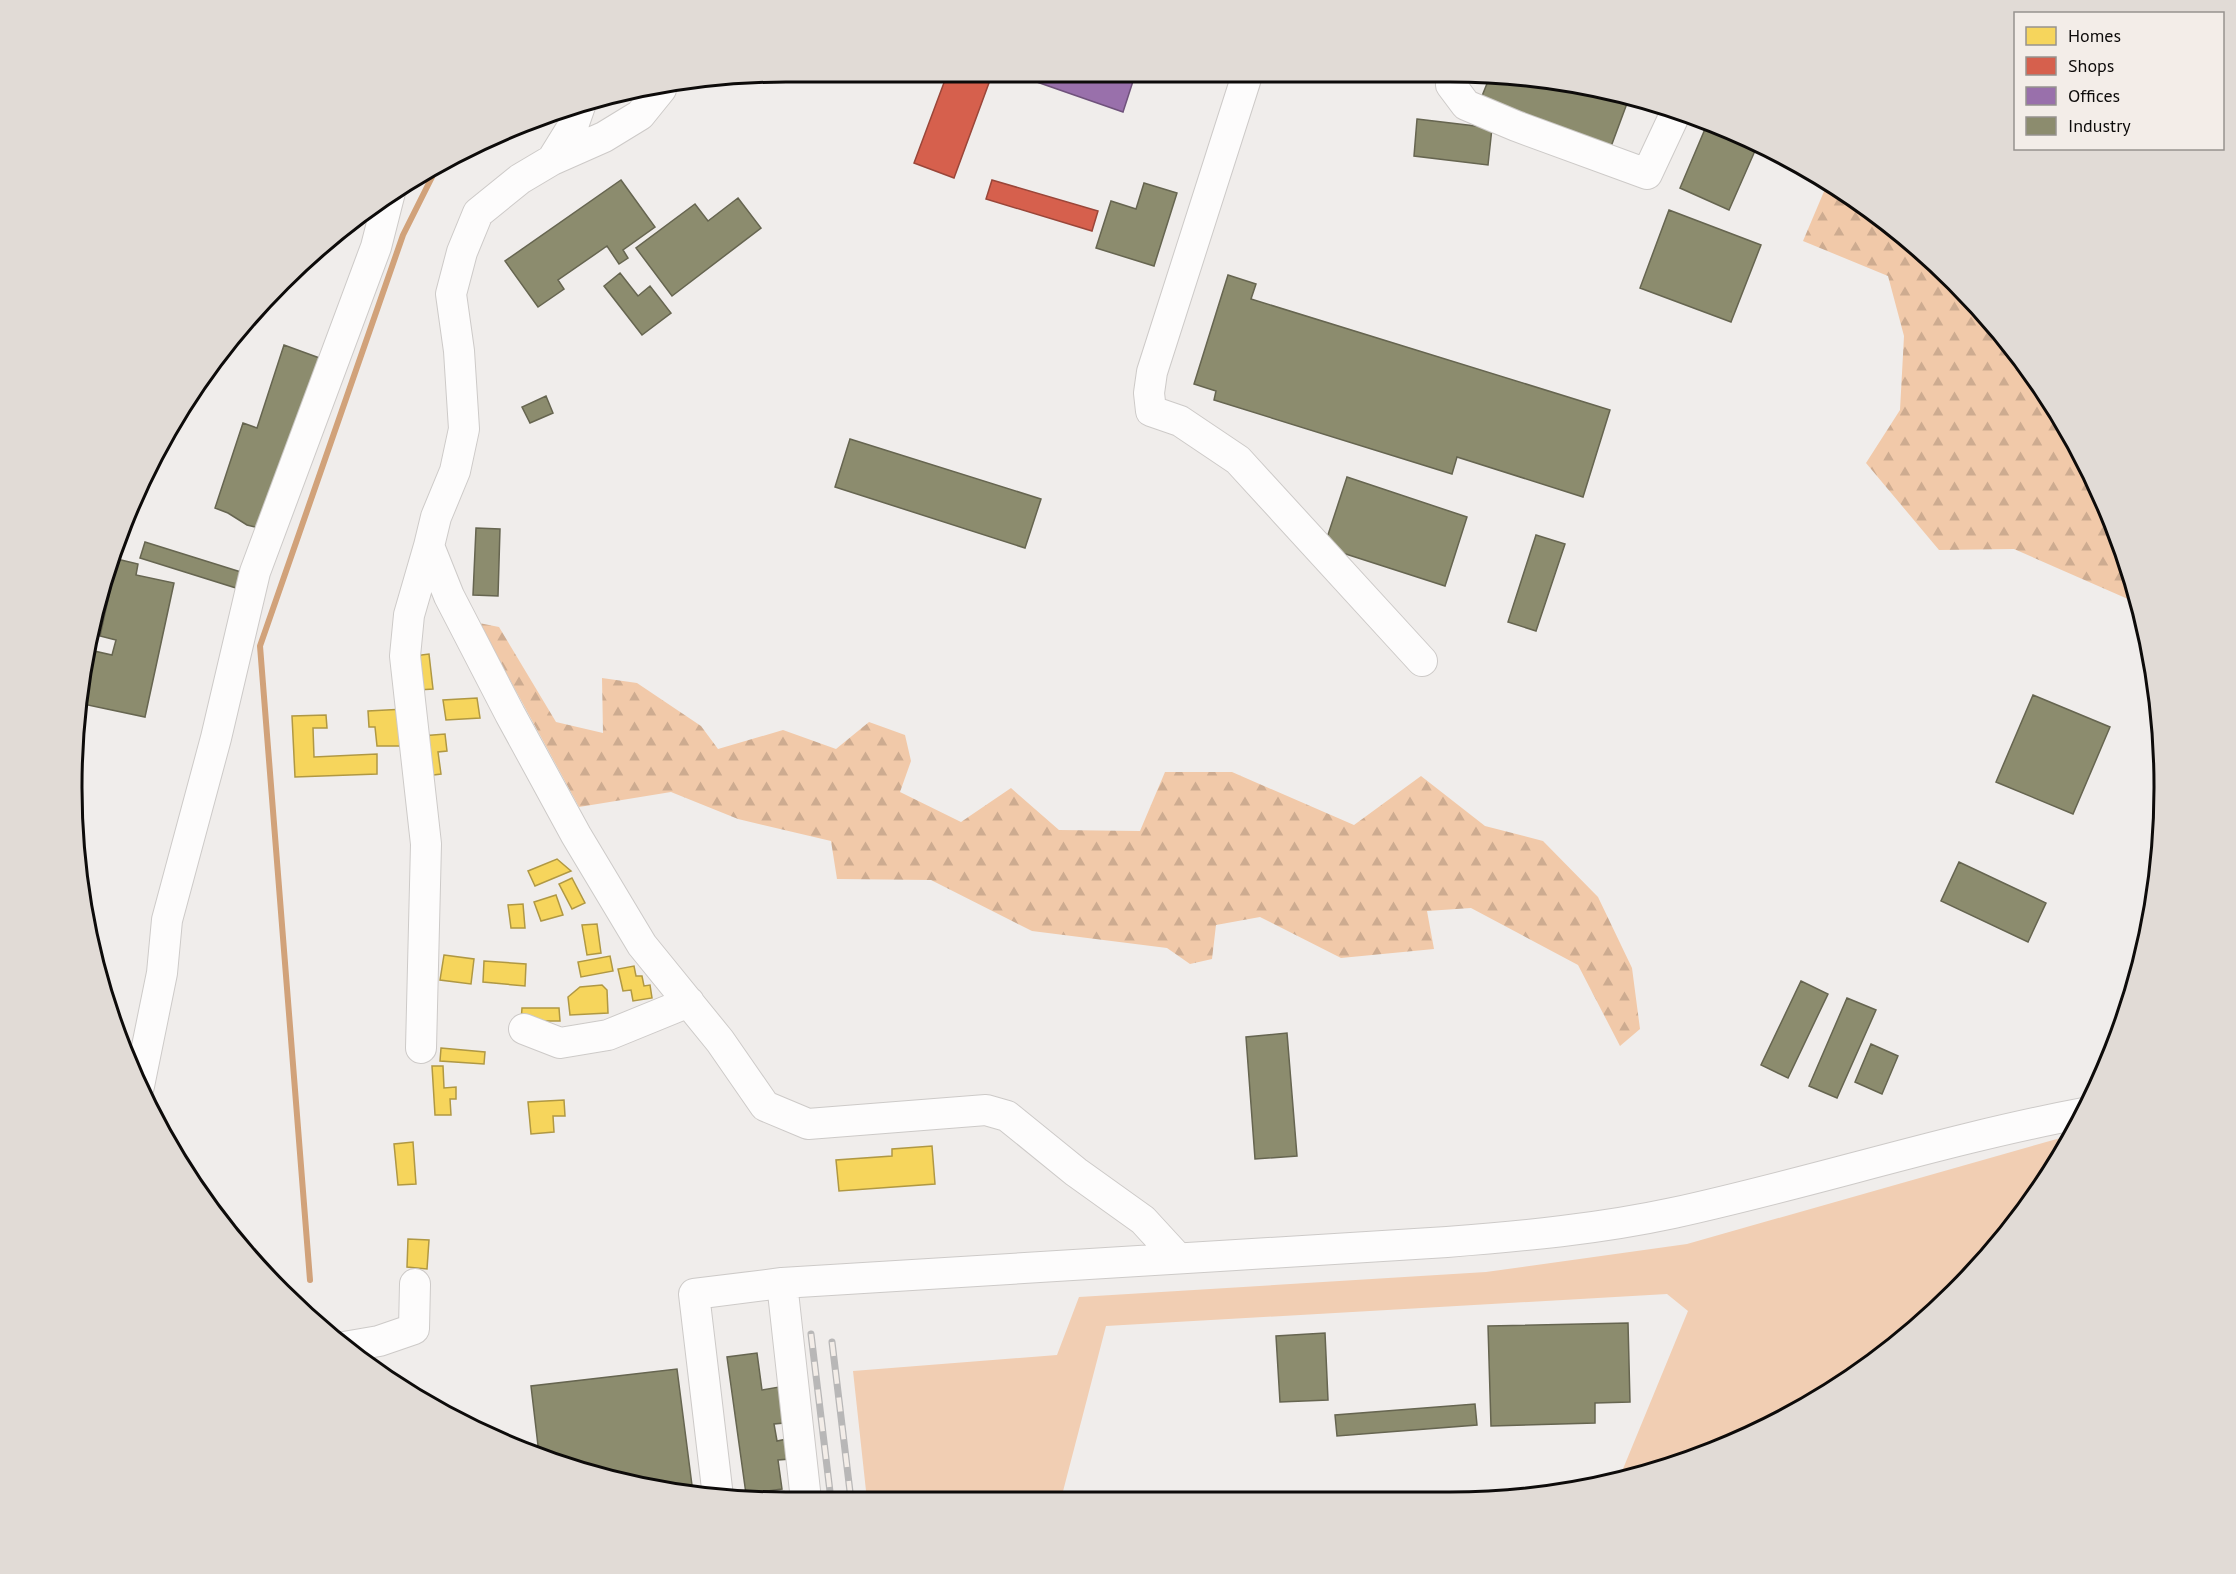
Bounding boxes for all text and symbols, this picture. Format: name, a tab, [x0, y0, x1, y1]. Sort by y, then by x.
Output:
legend	[2014, 12, 2224, 150]
text: Homes	[2068, 24, 2121, 47]
text: Shops	[2068, 54, 2114, 77]
text: Offices	[2068, 84, 2120, 107]
text: Industry	[2068, 114, 2131, 137]

